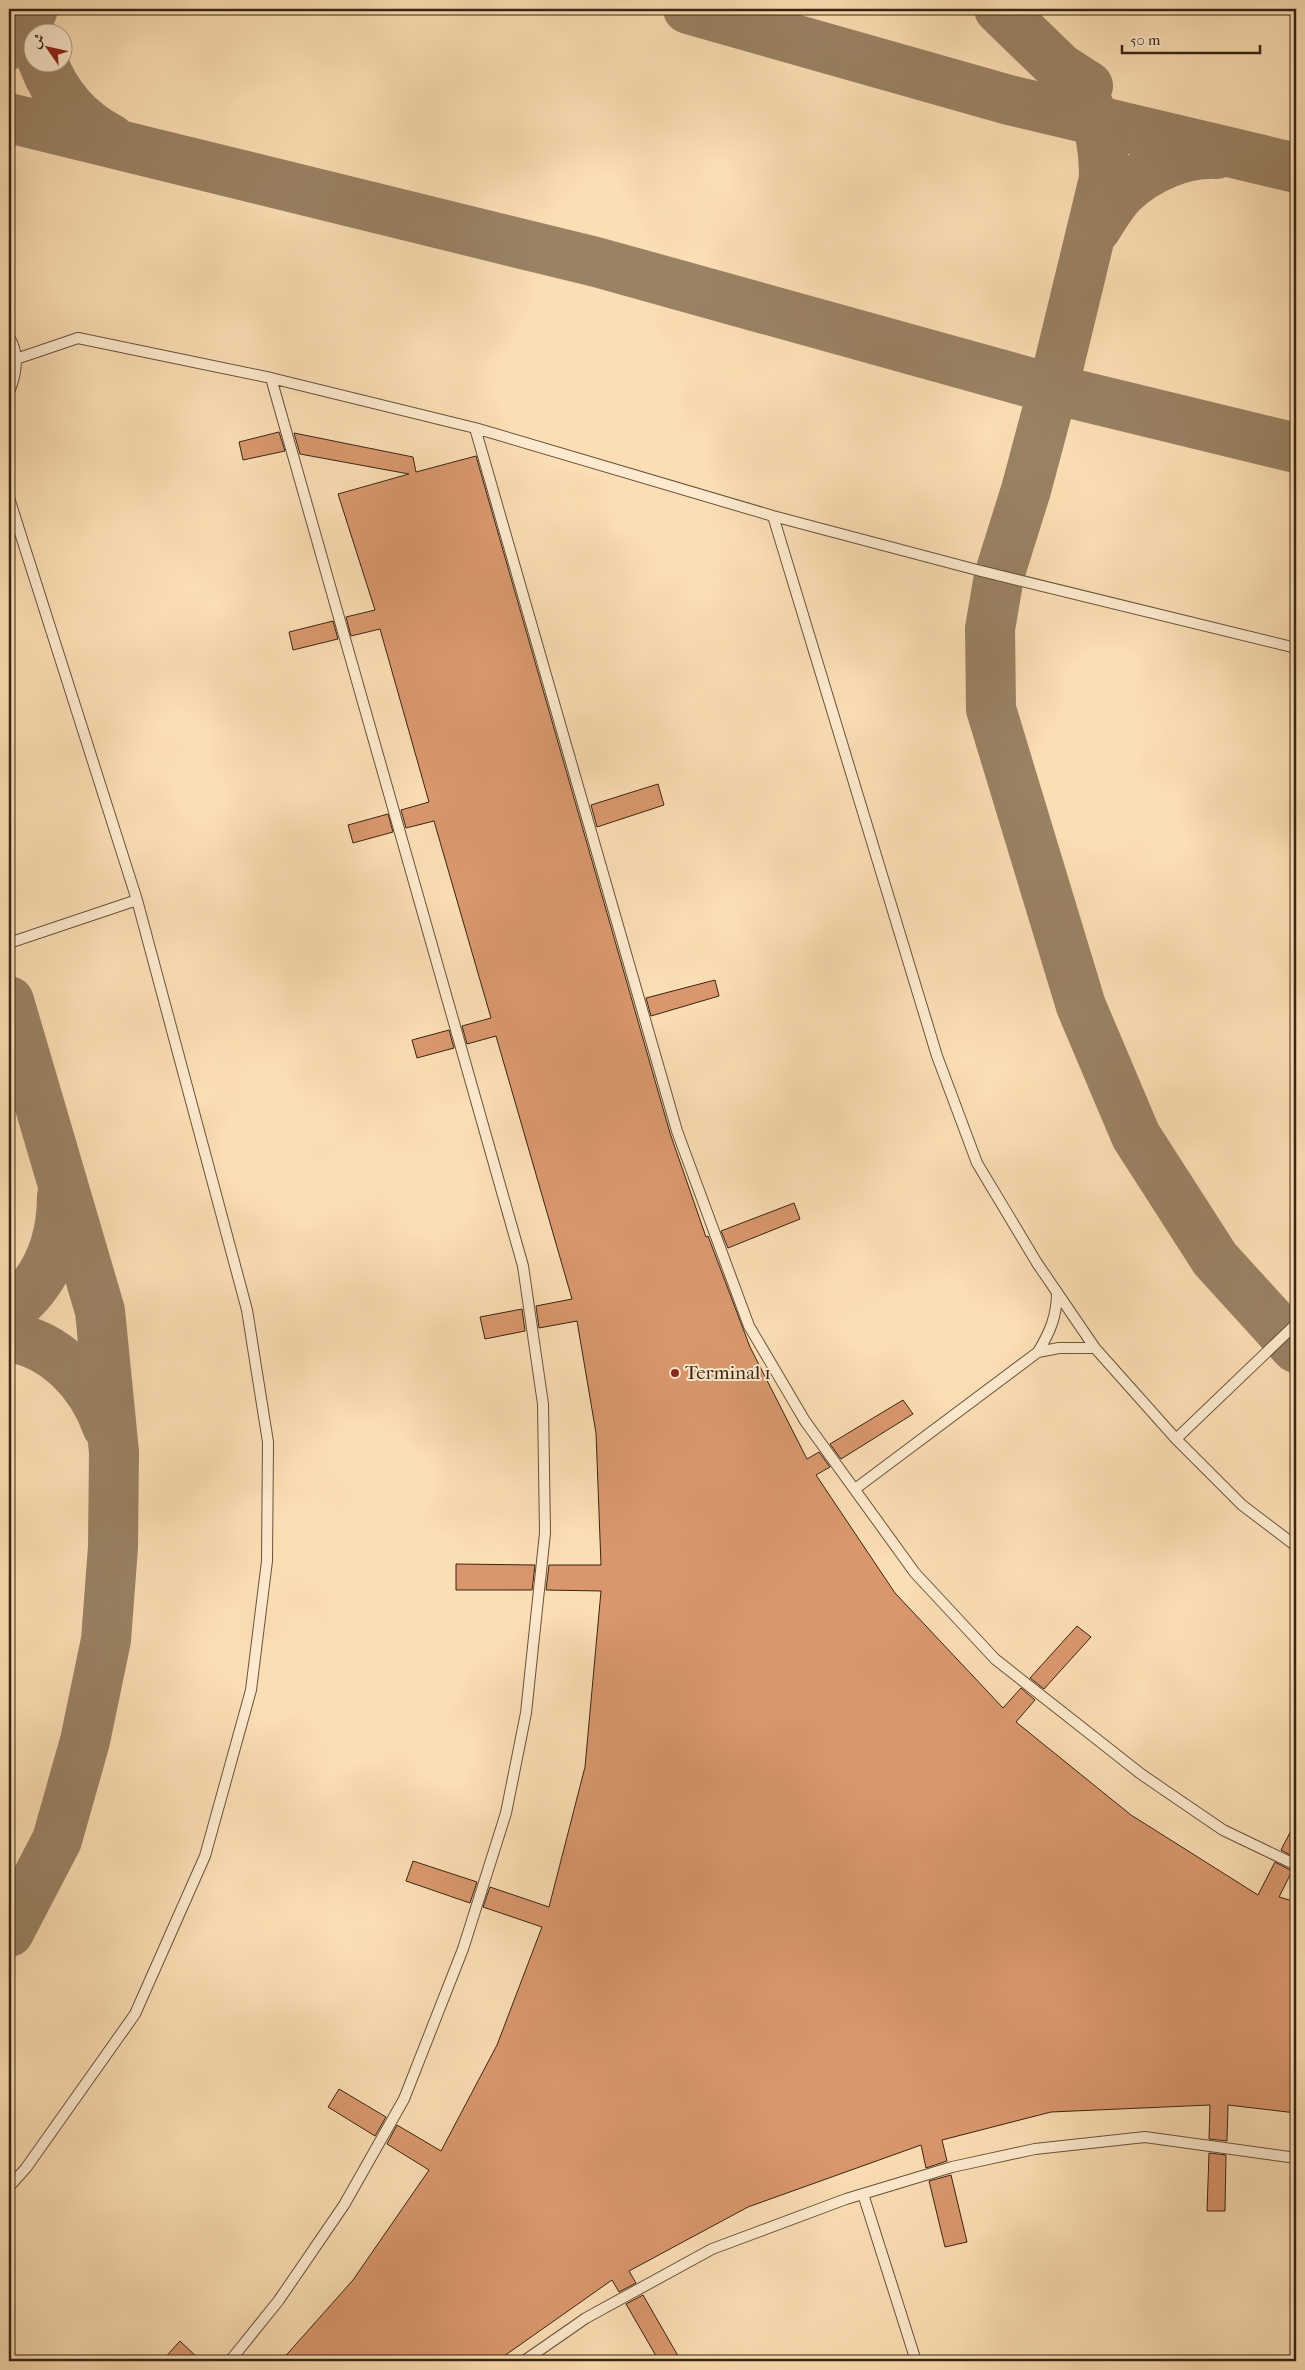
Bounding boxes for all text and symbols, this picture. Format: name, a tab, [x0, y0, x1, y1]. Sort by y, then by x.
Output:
north arrow	[22, 22, 72, 72]
scale bar	[1122, 22, 1260, 54]
text: ش	[27, 30, 49, 52]
text: 50 m	[1130, 31, 1161, 49]
place label: Terminal 1	[685, 1362, 771, 1384]
marker: Terminal 1	[669, 1367, 681, 1379]

